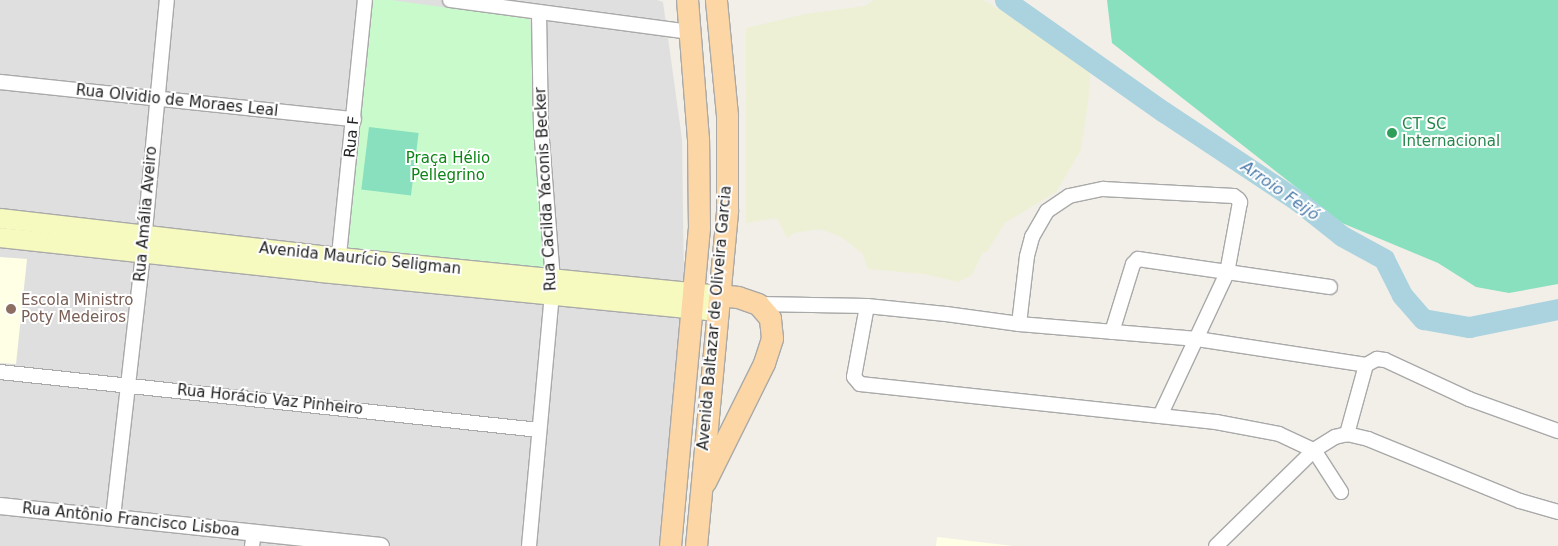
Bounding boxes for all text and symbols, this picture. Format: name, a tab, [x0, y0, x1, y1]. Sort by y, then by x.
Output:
street label: Rua Olvidio de Moraes Leal	[75, 81, 279, 121]
street label: Rua Cacilda Yaconis Becker	[532, 87, 560, 291]
street label: Rua F	[341, 115, 363, 159]
place label: CT SC Internacional	[1402, 115, 1500, 150]
marker: CT SC Internacional	[1386, 127, 1398, 139]
street label: Rua Amália Aveiro	[131, 145, 161, 283]
park label: Praça Hélio Pellegrino	[406, 149, 490, 184]
water label: Arroio Feijó	[1237, 157, 1323, 225]
street label: Avenida Baltazar de Oliveira Garcia	[694, 185, 736, 451]
street label: Avenida Maurício Seligman	[258, 239, 462, 279]
place label: Escola Ministro Poty Medeiros	[21, 291, 133, 326]
marker: Escola Ministro Poty Medeiros	[5, 303, 17, 315]
street label: Rua Horácio Vaz Pinheiro	[176, 381, 364, 419]
street label: Rua Antônio Francisco Lisboa	[21, 500, 241, 540]

